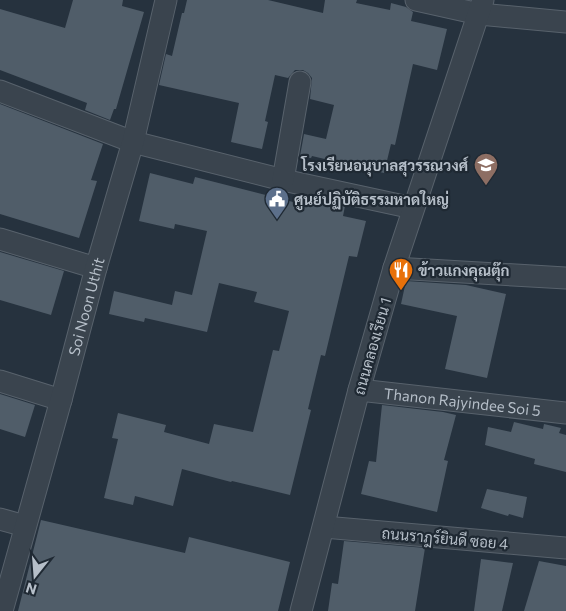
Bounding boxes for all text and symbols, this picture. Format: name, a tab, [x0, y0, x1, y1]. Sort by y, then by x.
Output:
school or university icon: โรงเรียนอนุบาลสุวรรณวงศ์	[473, 152, 499, 186]
place label: โรงเรียนอนุบาลสุวรรณวงศ์	[300, 155, 469, 177]
public building icon: ศูนย์ปฏิบัติธรรมหาดใหญ่	[264, 186, 290, 220]
place label: ศูนย์ปฏิบัติธรรมหาดใหญ่	[294, 190, 449, 211]
street label: Soi Noon Uthit	[64, 255, 108, 357]
restaurant icon: ข้าวแกงคุณตุ๊ก	[388, 257, 414, 291]
place label: ข้าวแกงคุณตุ๊ก	[418, 261, 510, 282]
street label: ถนนคลองเรียน 1	[349, 295, 395, 397]
street label: Thanon Rajyindee Soi 5	[383, 384, 542, 419]
street label: ถนนราฎร์ยินดี ซอย 4	[381, 523, 509, 555]
north arrow	[10, 551, 60, 601]
text: N	[24, 579, 39, 599]

